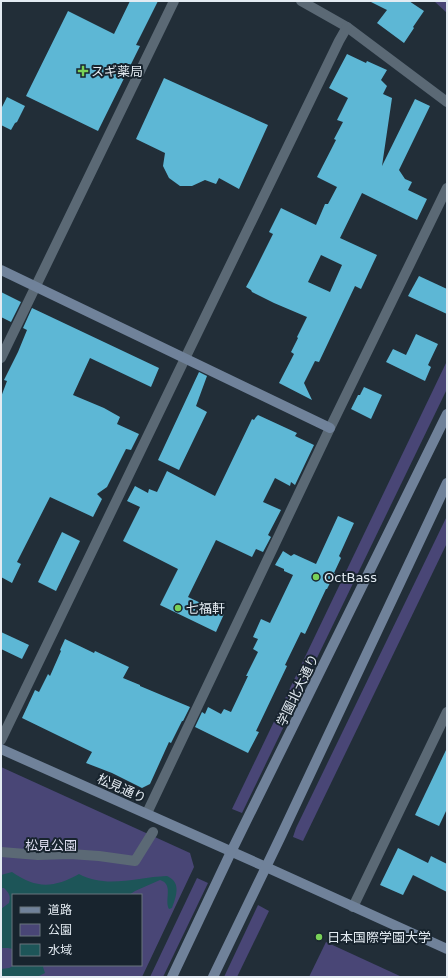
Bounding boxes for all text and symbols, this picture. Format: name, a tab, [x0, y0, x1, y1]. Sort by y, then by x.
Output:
place label: スギ薬局	[91, 64, 143, 79]
marker: スギ薬局	[78, 66, 88, 76]
place label: OctBass	[324, 570, 377, 585]
marker: OctBass	[311, 572, 321, 582]
place label: 七福軒	[186, 601, 225, 616]
marker: 七福軒	[173, 603, 183, 613]
street label: 学園北大通り	[274, 652, 321, 729]
street label: 松見通り	[95, 771, 149, 806]
park label: 松見公園	[25, 838, 77, 853]
legend	[12, 894, 142, 966]
text: 道路	[48, 903, 72, 917]
text: 公園	[48, 923, 72, 937]
place label: 日本国際学園大学	[327, 930, 431, 945]
marker: 日本国際学園大学	[314, 932, 324, 942]
text: 水域	[48, 943, 72, 957]

